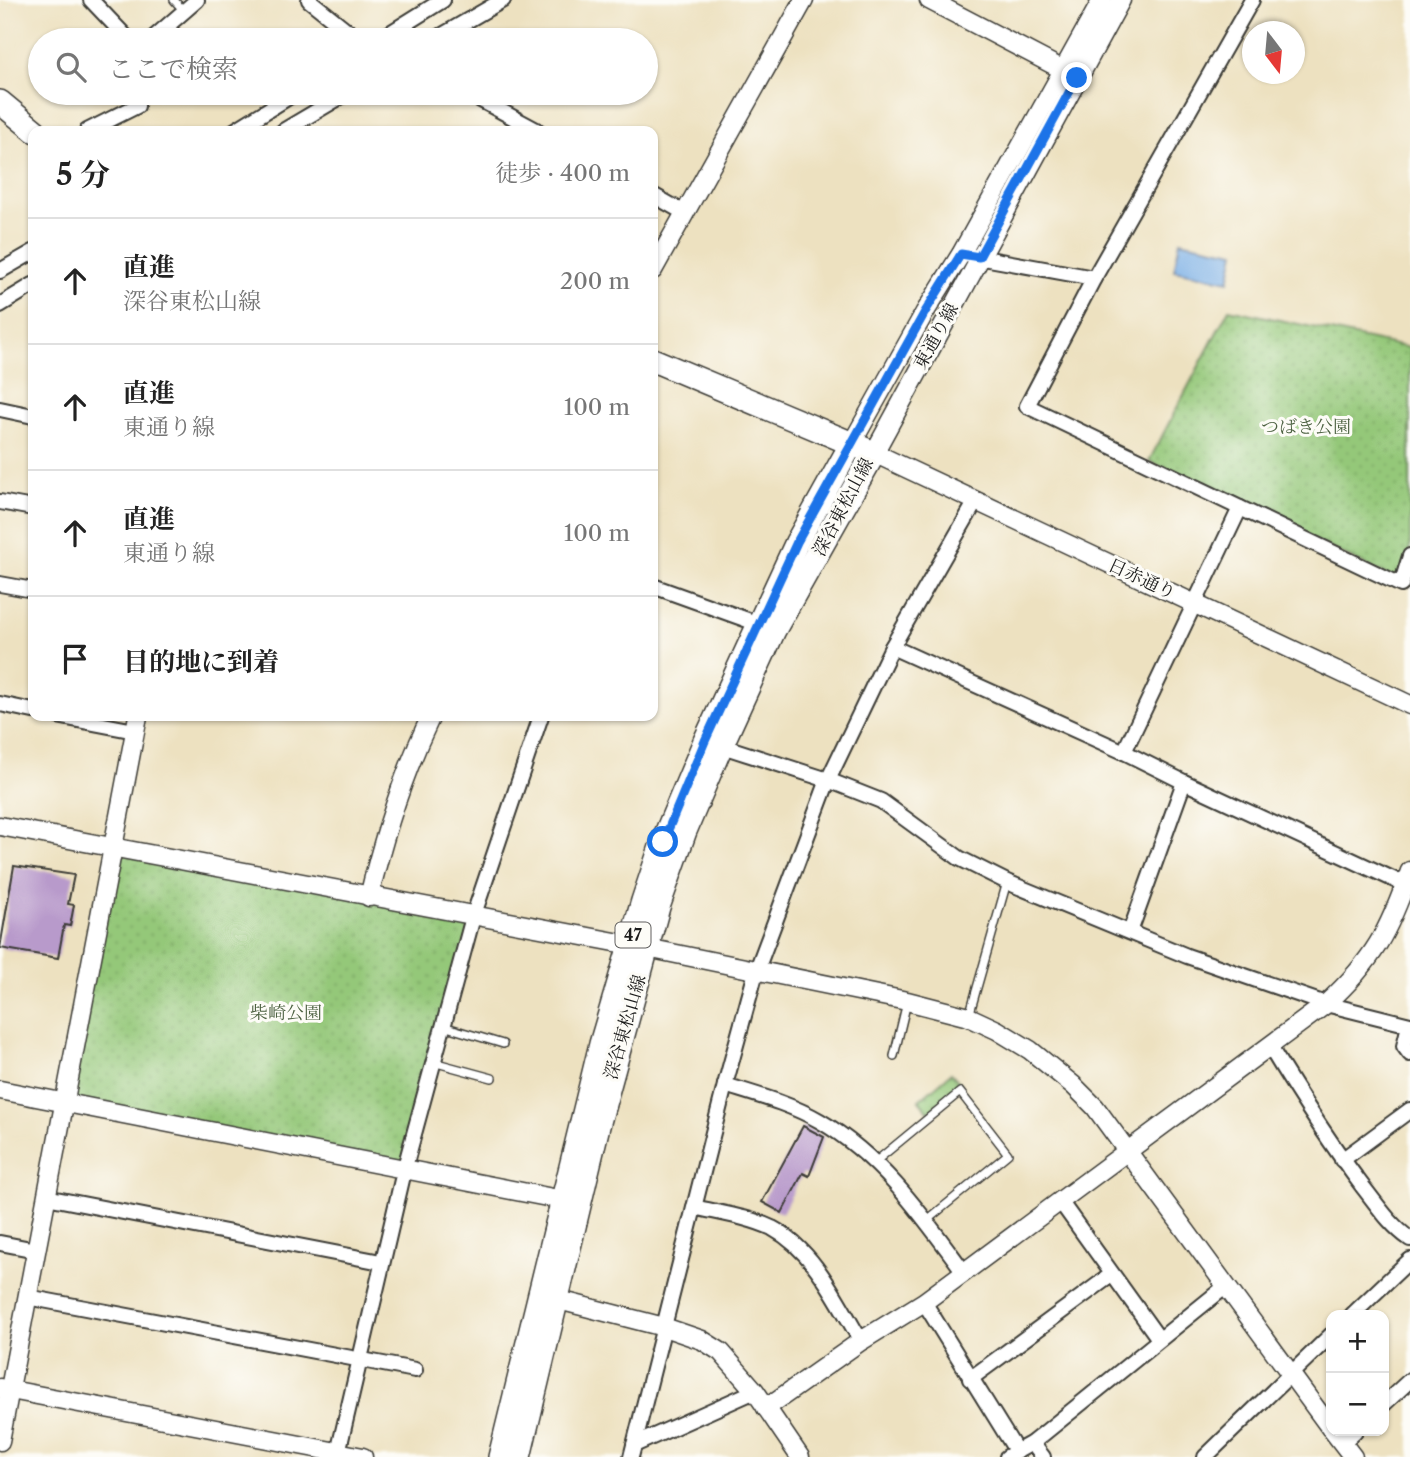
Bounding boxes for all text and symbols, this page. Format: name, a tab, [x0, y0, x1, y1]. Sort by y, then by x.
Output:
north arrow	[1242, 21, 1305, 84]
search box	[28, 28, 658, 105]
icon: search	[52, 48, 90, 86]
text: ここで検索	[108, 53, 238, 85]
route end	[1061, 62, 1092, 93]
text: 5 分	[56, 156, 110, 193]
text: 徒歩 · 400 m	[495, 159, 630, 187]
text: 直進	[123, 251, 175, 283]
icon: ahead	[56, 262, 94, 300]
text: 200 m	[560, 267, 630, 295]
text: 深谷東松山線	[123, 287, 261, 315]
street label: 東通り線	[909, 299, 963, 373]
text: 直進	[123, 377, 175, 409]
icon: ahead	[56, 388, 94, 426]
text: 100 m	[564, 393, 630, 421]
text: 東通り線	[123, 413, 215, 441]
park label: つばき公園	[1261, 416, 1351, 438]
street label: 深谷東松山線	[808, 454, 878, 560]
text: 直進	[123, 503, 175, 535]
icon: ahead	[56, 514, 94, 552]
text: 100 m	[564, 519, 630, 547]
text: 東通り線	[123, 539, 215, 567]
street label: 日赤通り	[1105, 554, 1179, 604]
icon: arrive	[56, 640, 94, 678]
text: 目的地に到着	[123, 646, 279, 678]
route start	[647, 826, 678, 857]
road number: 47	[616, 923, 650, 948]
street label: 深谷東松山線	[600, 972, 650, 1082]
park label: 柴崎公園	[250, 1002, 322, 1024]
map controls	[1326, 1310, 1389, 1436]
button: +	[1326, 1310, 1389, 1373]
button: −	[1326, 1373, 1389, 1436]

